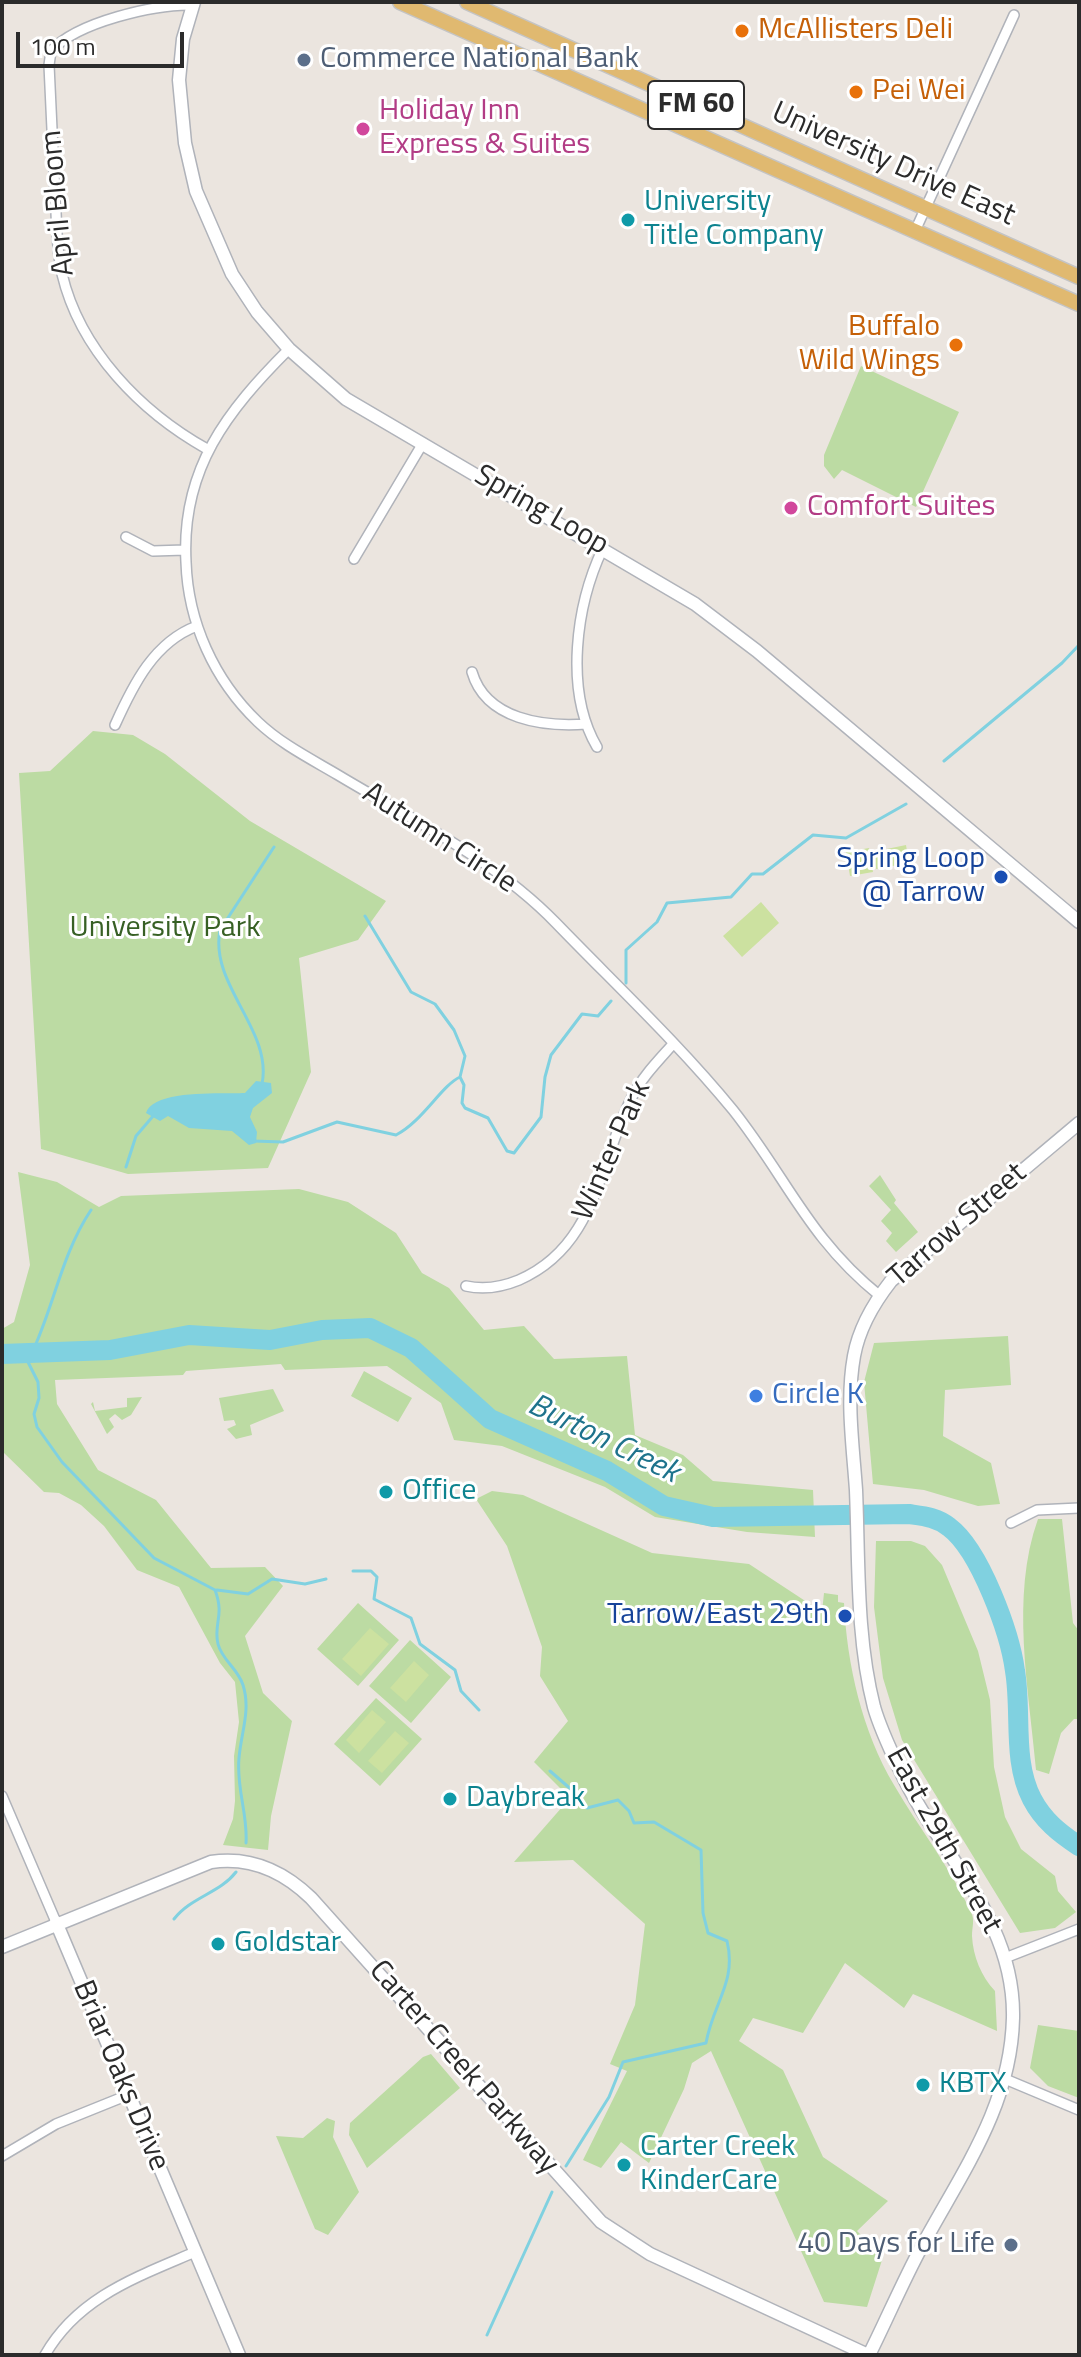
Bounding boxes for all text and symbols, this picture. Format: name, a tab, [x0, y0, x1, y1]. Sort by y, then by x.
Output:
place label: McAllisters Deli	[758, 13, 953, 49]
scale bar	[20, 16, 188, 66]
marker: McAllisters Deli	[733, 22, 751, 40]
text: 100 m	[30, 28, 96, 64]
place label: Commerce National Bank	[320, 42, 639, 78]
marker: Commerce National Bank	[295, 51, 313, 69]
place label: Pei Wei	[872, 74, 966, 110]
road number: FM 60	[648, 81, 744, 129]
marker: Pei Wei	[847, 83, 865, 101]
place label: Holiday Inn Express & Suites	[379, 94, 590, 164]
street label: University Drive East	[766, 95, 1020, 235]
marker: Holiday Inn Express & Suites	[354, 120, 372, 138]
street label: April Bloom	[35, 129, 83, 277]
place label: University Title Company	[644, 185, 824, 256]
marker: University Title Company	[619, 211, 637, 229]
place label: Buffalo Wild Wings	[799, 310, 940, 380]
marker: Buffalo Wild Wings	[947, 336, 965, 354]
street label: Spring Loop	[468, 458, 614, 564]
place label: Comfort Suites	[807, 490, 995, 526]
marker: Comfort Suites	[782, 499, 800, 517]
street label: Autumn Circle	[355, 776, 523, 902]
place label: Spring Loop @ Tarrow	[836, 842, 985, 912]
marker: Spring Loop @ Tarrow	[992, 868, 1010, 886]
park label: University Park	[69, 911, 261, 947]
street label: Winter Park	[566, 1076, 660, 1226]
street label: Tarrow Street	[882, 1156, 1034, 1296]
place label: Circle K	[772, 1378, 864, 1414]
water label: Burton Creek	[521, 1387, 685, 1493]
marker: Circle K	[747, 1387, 765, 1405]
place label: Office	[402, 1474, 476, 1510]
marker: Office	[377, 1483, 395, 1501]
place label: Tarrow/East 29th	[607, 1598, 829, 1634]
marker: Tarrow/East 29th	[836, 1607, 854, 1625]
street label: East 29th Street	[877, 1742, 1009, 1940]
place label: Daybreak	[466, 1781, 585, 1817]
marker: Daybreak	[441, 1790, 459, 1808]
place label: Goldstar	[234, 1926, 341, 1962]
marker: Goldstar	[209, 1935, 227, 1953]
street label: Carter Creek Parkway	[360, 1954, 566, 2182]
street label: Briar Oaks Drive	[64, 1976, 176, 2176]
place label: KBTX	[939, 2067, 1007, 2103]
marker: KBTX	[914, 2076, 932, 2094]
place label: Carter Creek KinderCare	[640, 2130, 795, 2200]
marker: Carter Creek KinderCare	[615, 2156, 633, 2174]
place label: 40 Days for Life	[798, 2227, 995, 2263]
marker: 40 Days for Life	[1002, 2236, 1020, 2254]

